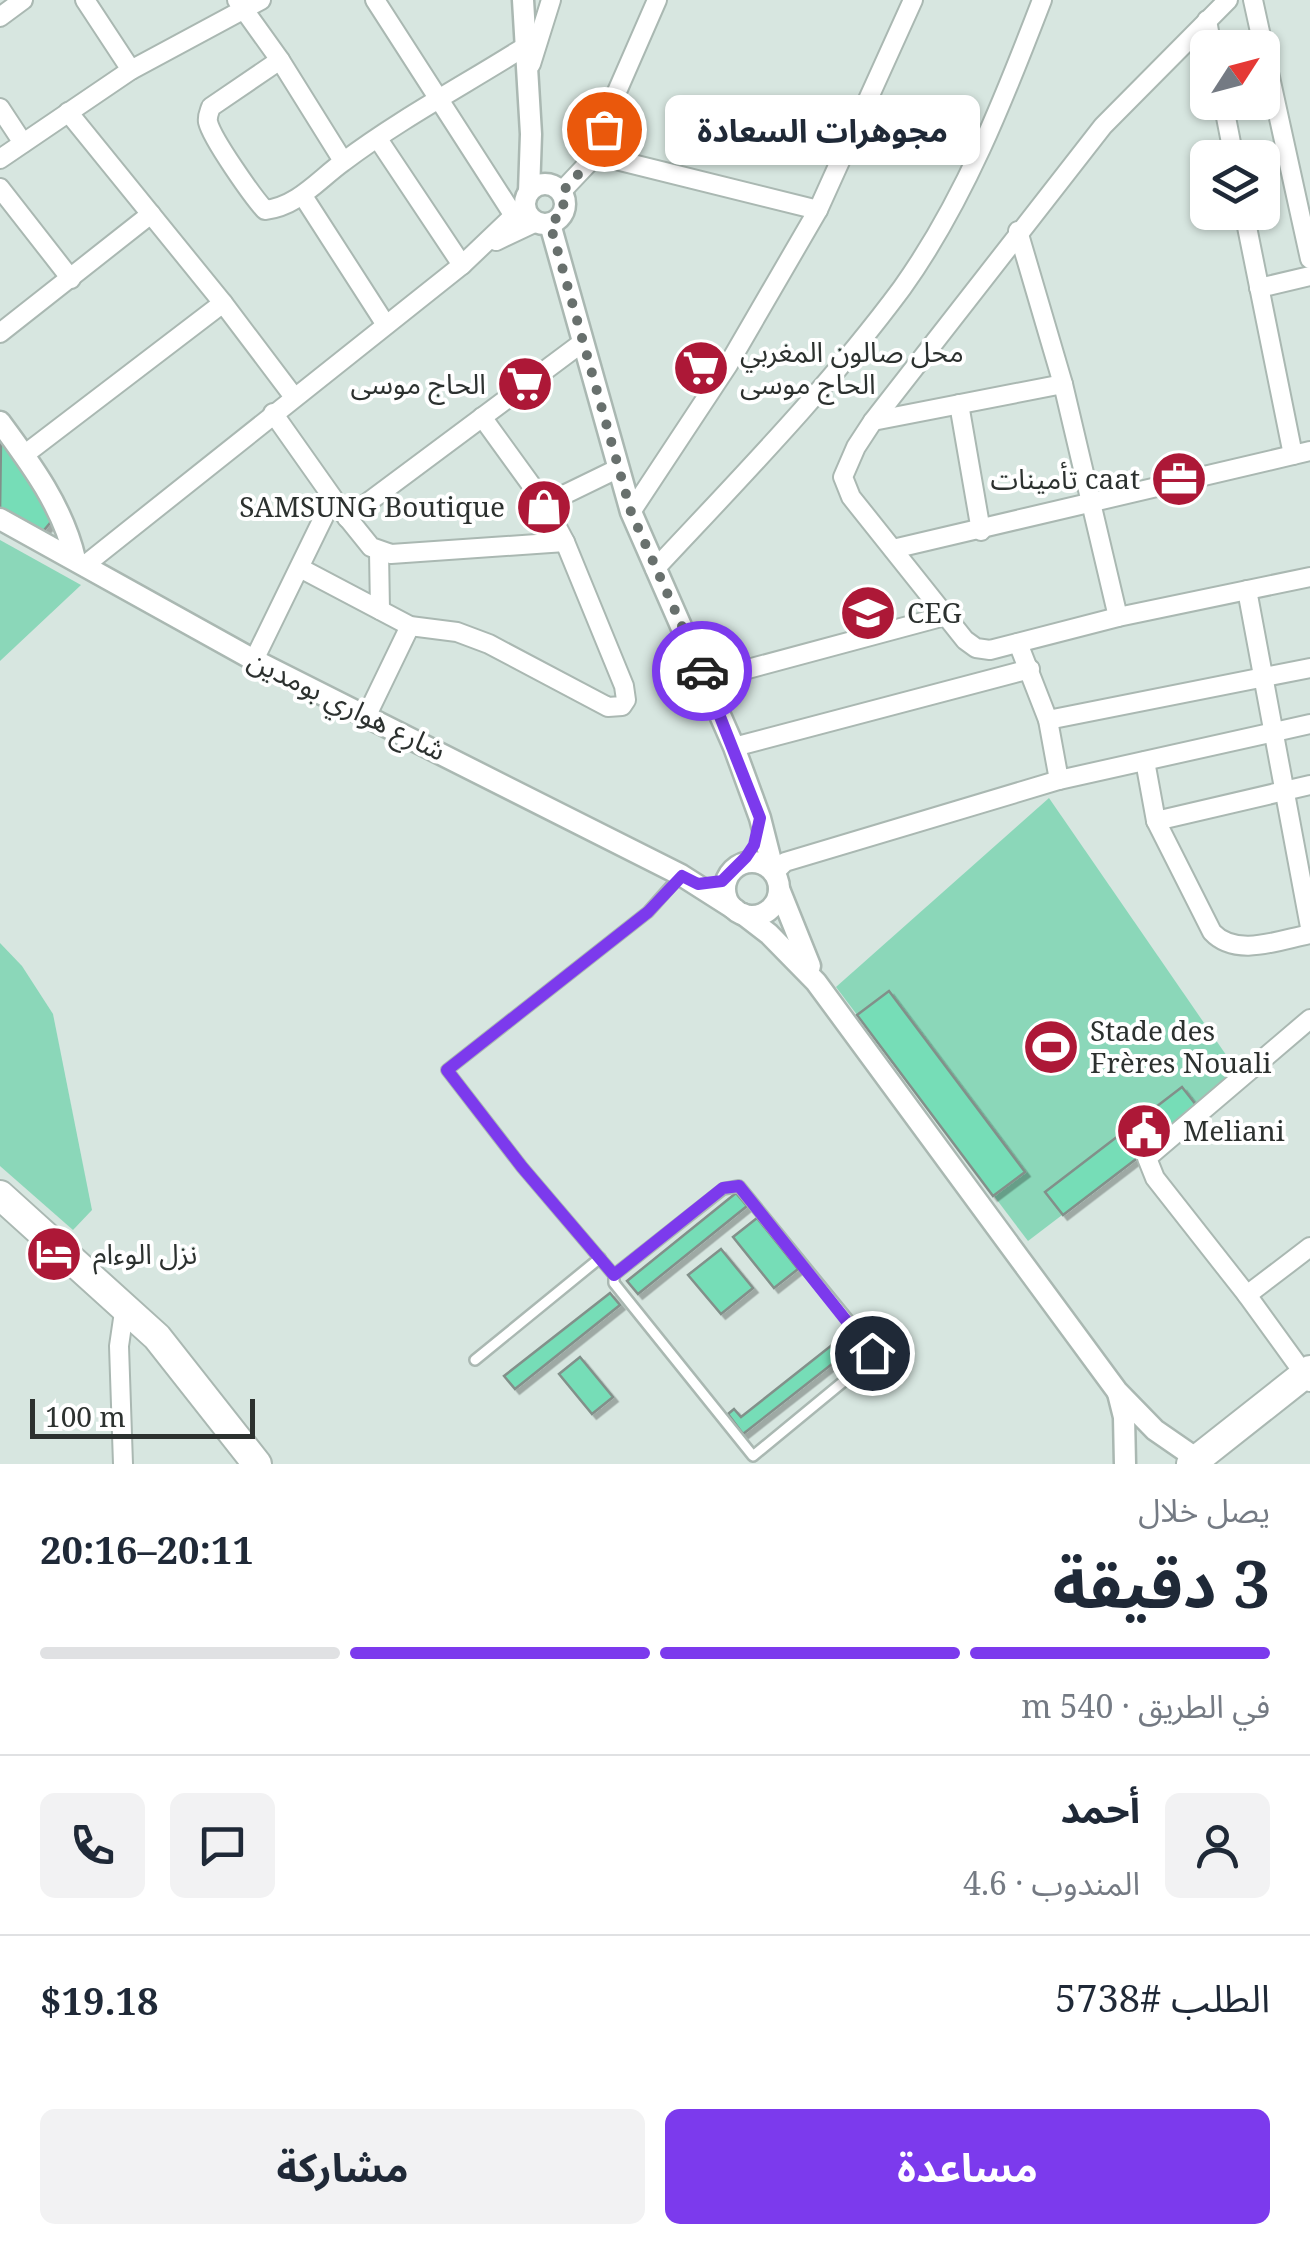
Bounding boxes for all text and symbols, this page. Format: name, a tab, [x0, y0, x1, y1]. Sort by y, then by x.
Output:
north arrow	[1190, 30, 1280, 120]
map controls	[1190, 30, 1280, 230]
pin	[562, 87, 647, 172]
callout: مجوهرات السعادة	[664, 94, 979, 164]
icon: bag	[577, 102, 632, 157]
text: مجوهرات السعادة	[697, 108, 948, 151]
button: layers	[1190, 140, 1280, 230]
place label: محل صالون المغربي الحاج موسى	[740, 332, 964, 405]
supermarket icon: محل صالون المغربي الحاج موسى	[671, 338, 731, 398]
supermarket icon: الحاج موسى	[495, 354, 555, 414]
place label: الحاج موسى	[350, 364, 486, 405]
office icon: تأمينات caat	[1149, 449, 1209, 509]
place label: تأمينات caat	[990, 459, 1140, 497]
shop icon: SAMSUNG Boutique	[514, 477, 574, 537]
place label: SAMSUNG Boutique	[239, 487, 505, 525]
school or university icon: CEG	[838, 583, 898, 643]
place label: CEG	[907, 593, 962, 631]
courier	[652, 621, 752, 721]
street label: شارع هواري بومدين	[241, 640, 453, 772]
icon: car	[675, 644, 730, 699]
place label: Stade des Frères Nouali	[1090, 1011, 1272, 1081]
sports icon: Stade des Frères Nouali	[1021, 1017, 1081, 1077]
public building icon: Meliani	[1114, 1101, 1174, 1161]
place label: Meliani	[1183, 1111, 1285, 1149]
hotel icon: نزل الوءام	[24, 1224, 84, 1284]
place label: نزل الوءام	[93, 1234, 197, 1275]
pin	[830, 1311, 915, 1396]
icon: home	[845, 1326, 900, 1381]
scale bar	[30, 1394, 255, 1438]
text: 100 m	[45, 1397, 126, 1435]
text: يصل خلال	[1138, 1488, 1270, 1531]
text: 20:11–20:16	[40, 1523, 254, 1575]
text: 3 دقيقة	[1053, 1539, 1270, 1627]
text: في الطريق · 540 m	[1021, 1684, 1270, 1727]
text: أحمد	[1060, 1782, 1140, 1834]
button: phone	[40, 1793, 145, 1898]
button: chat	[170, 1793, 275, 1898]
button: person	[1165, 1793, 1270, 1898]
text: المندوب · 4.6	[963, 1861, 1140, 1904]
text: الطلب #5738	[1055, 1971, 1270, 2023]
text: $19.18	[40, 1974, 159, 2026]
button: مشاركة	[40, 2109, 645, 2224]
button: مساعدة	[665, 2109, 1270, 2224]

